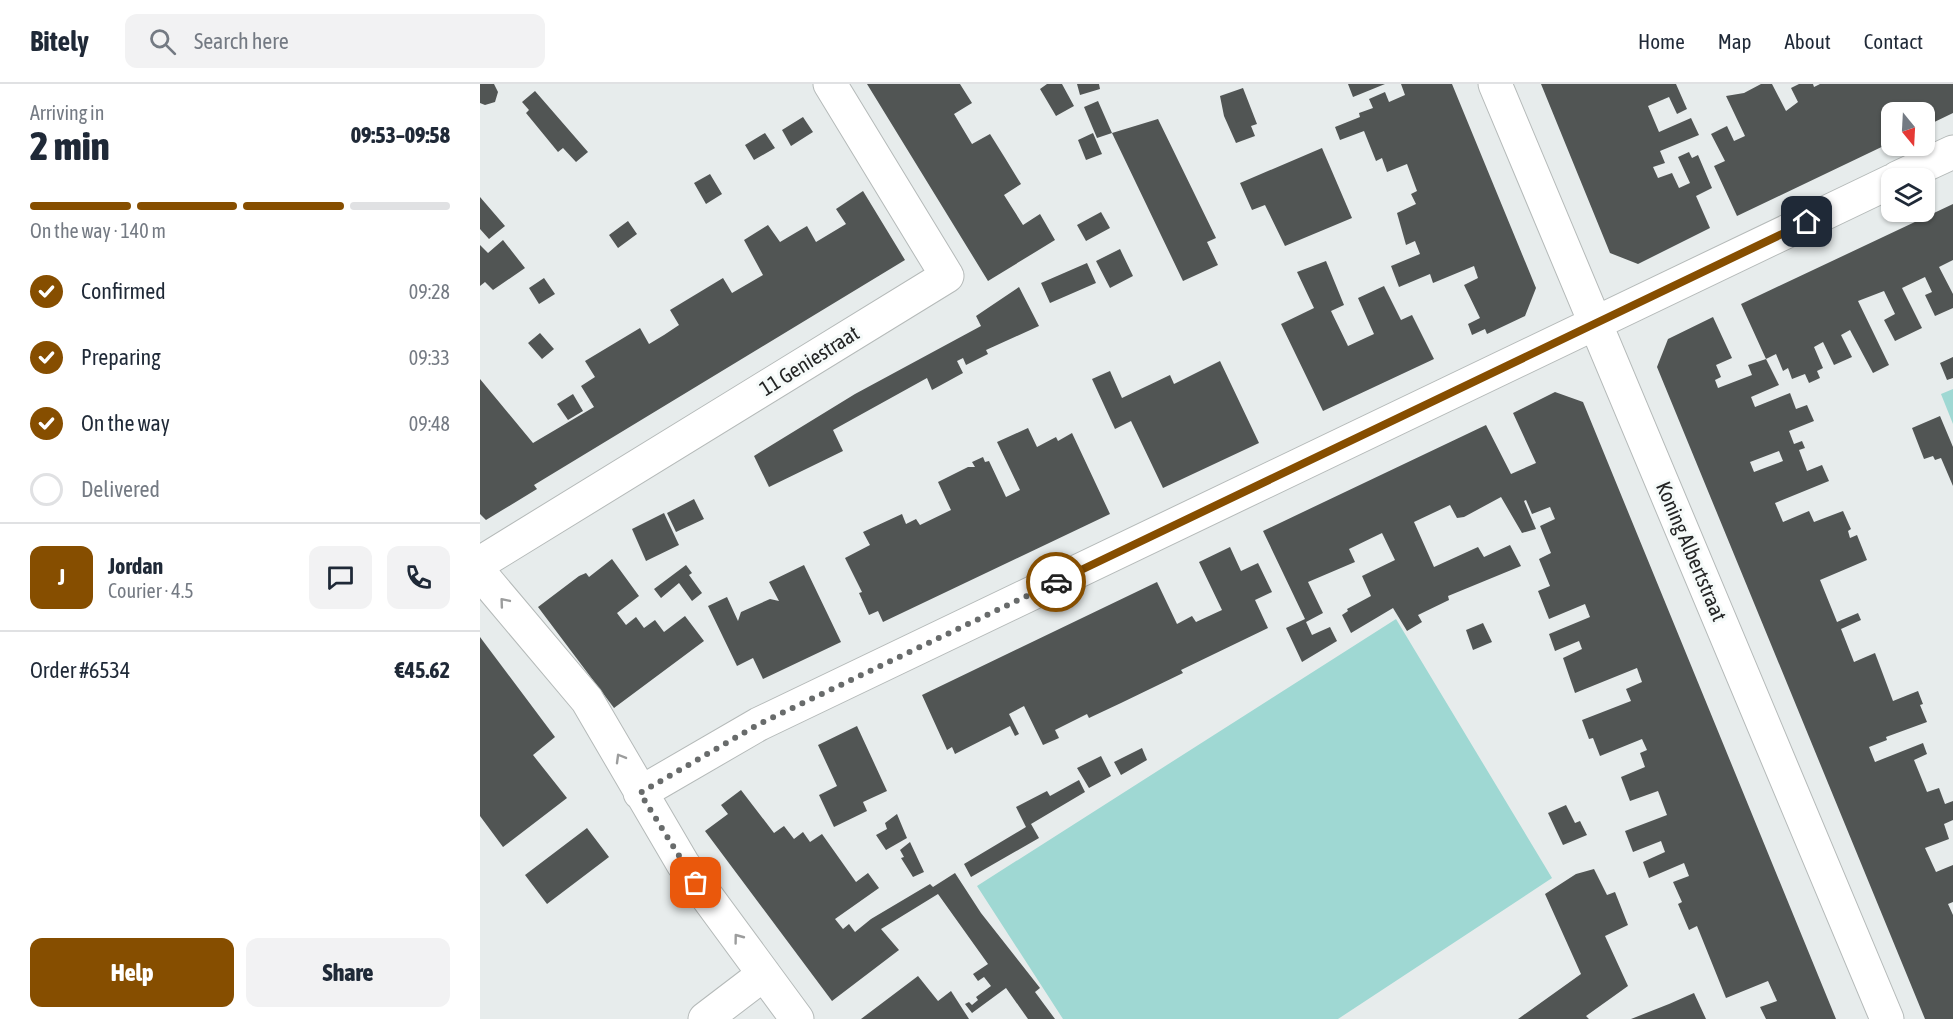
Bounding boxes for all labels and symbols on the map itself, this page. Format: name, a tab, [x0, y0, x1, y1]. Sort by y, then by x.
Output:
north arrow	[1881, 102, 1935, 156]
pin	[1781, 196, 1832, 247]
street label: 11 Geniestraat	[755, 320, 863, 400]
street label: Koning Albertstraat	[1652, 478, 1732, 624]
courier	[1026, 552, 1086, 612]
one-way arrow	[500, 597, 511, 608]
one-way arrow	[616, 753, 627, 764]
pin	[670, 857, 721, 908]
one-way arrow	[734, 934, 745, 945]

